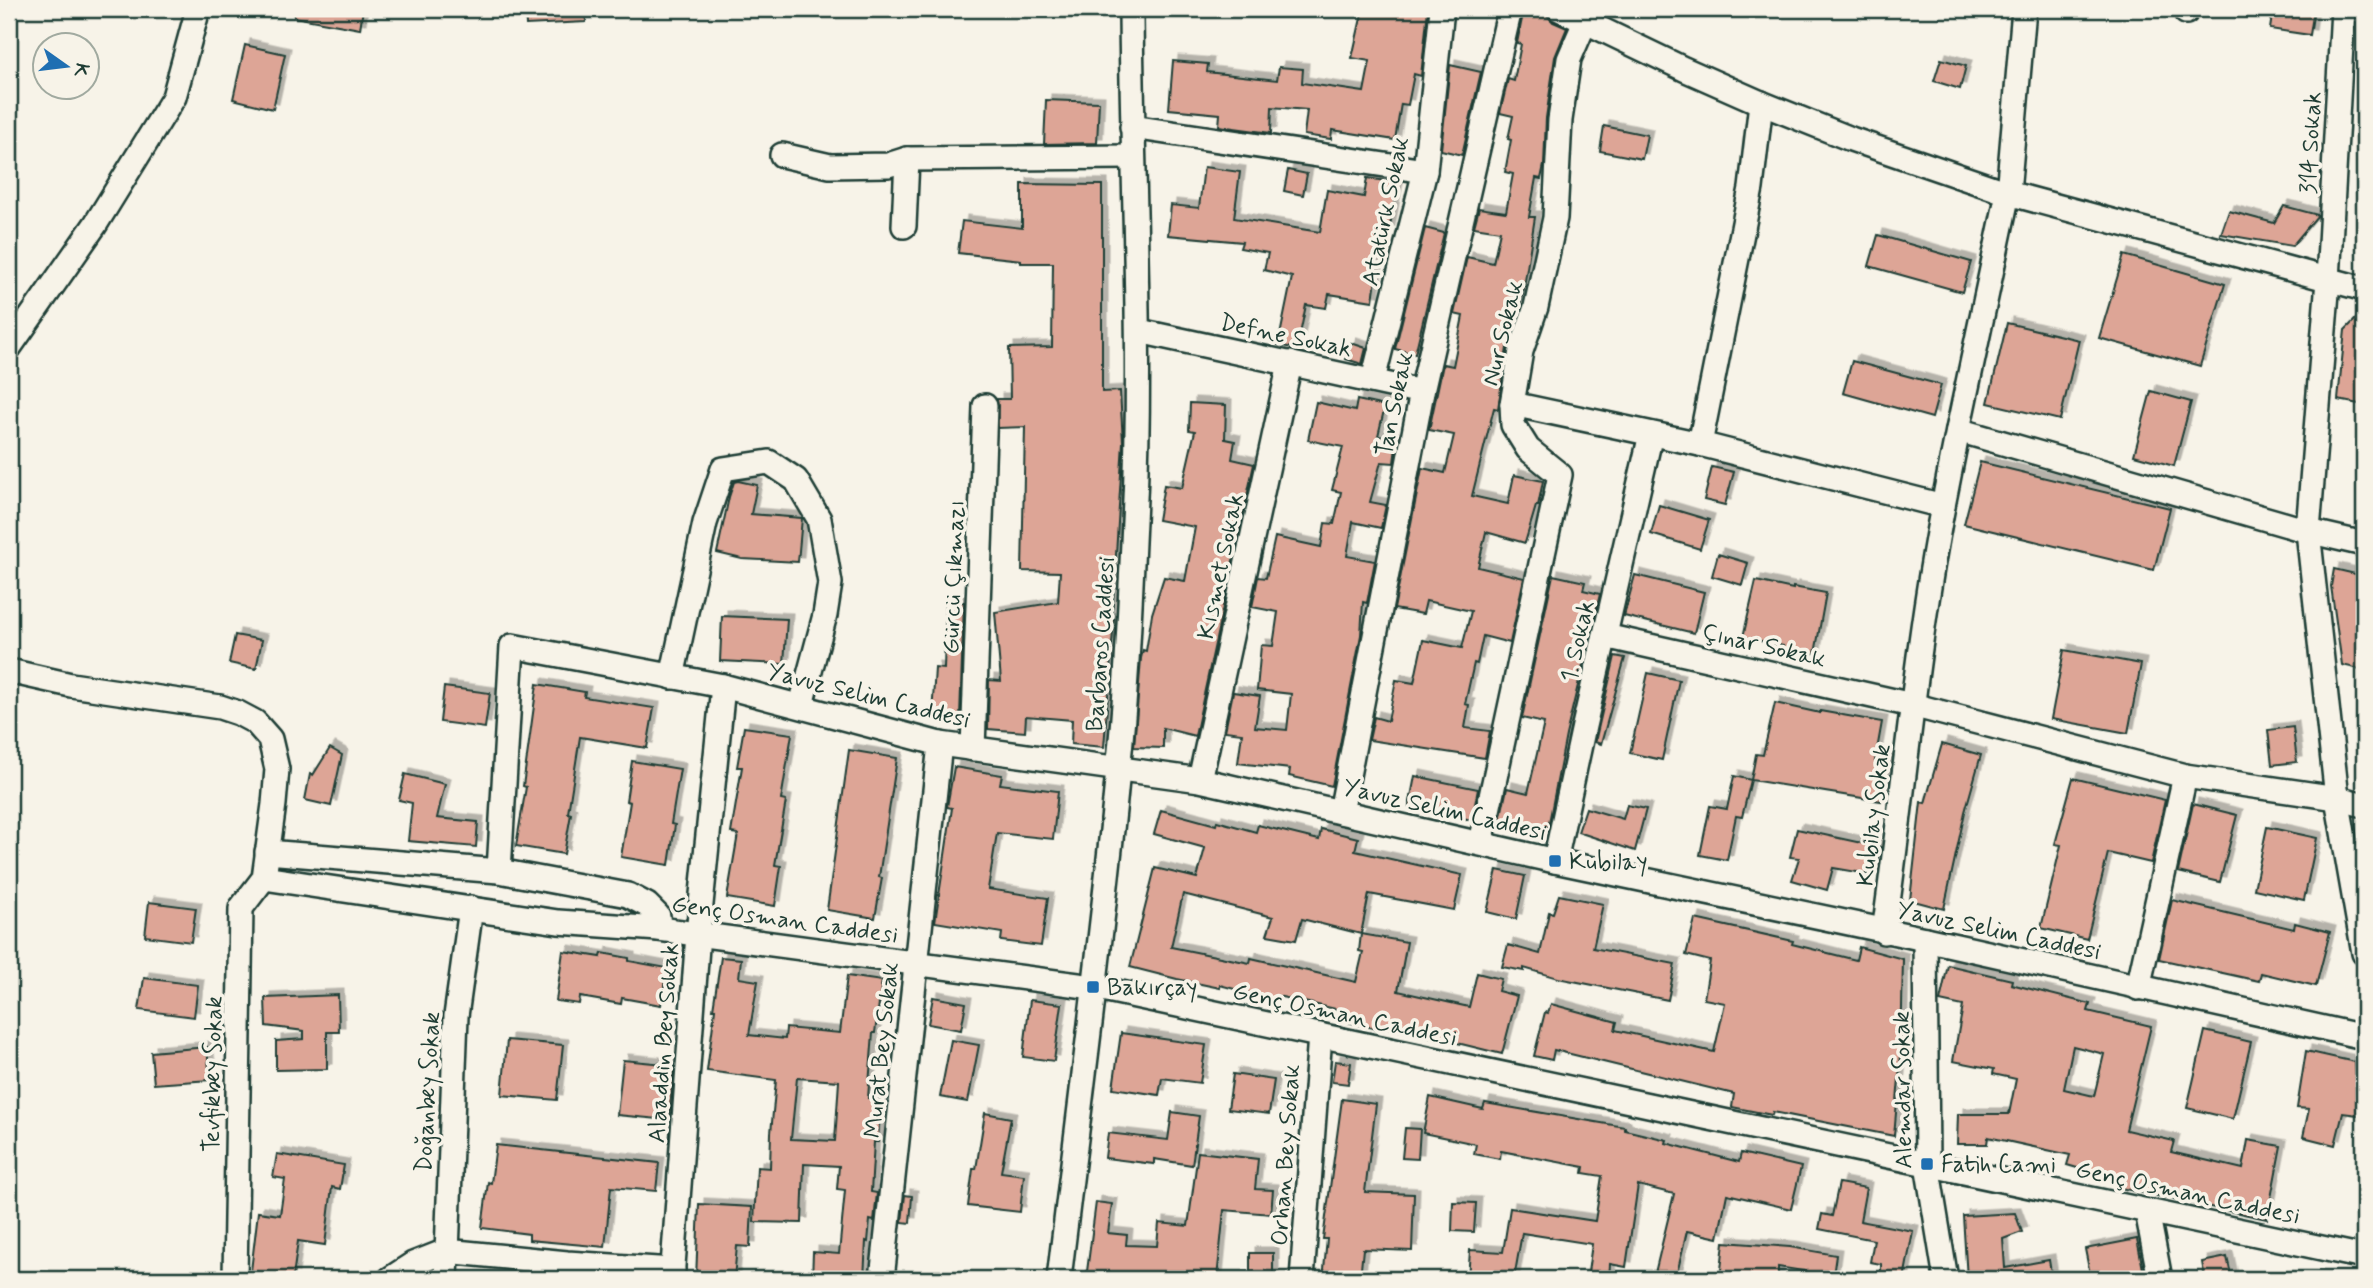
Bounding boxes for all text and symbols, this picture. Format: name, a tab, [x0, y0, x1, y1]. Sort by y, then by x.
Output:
north arrow	[32, 32, 102, 102]
text: K	[67, 60, 95, 80]
street label: 314 Sokak	[2293, 91, 2330, 195]
street label: Atatürk Sokak	[1356, 134, 1417, 289]
street label: Nur Sokak	[1475, 278, 1531, 389]
street label: Defne Sokak	[1217, 307, 1355, 366]
street label: Tan Sokak	[1369, 349, 1422, 459]
street label: Kısmet Sokak	[1191, 490, 1252, 642]
street label: Gürcü Çıkmazı	[936, 499, 973, 655]
street label: Barbaros Caddesi	[1080, 556, 1123, 733]
street label: 1. Sokak	[1554, 597, 1603, 685]
street label: Çınar Sokak	[1699, 617, 1829, 676]
street label: Yavuz Selim Caddesi	[764, 656, 973, 737]
street label: Kubilay Sokak	[1850, 742, 1899, 888]
street label: Yavuz Selim Caddesi	[1340, 772, 1549, 849]
place label: Kubilay	[1569, 847, 1648, 878]
marker: Kubilay	[1547, 853, 1563, 869]
street label: Genç Osman Caddesi	[669, 889, 900, 952]
street label: Yavuz Selim Caddesi	[1894, 895, 2103, 968]
street label: Alaaddin Bey Sokak	[642, 942, 687, 1144]
street label: Murat Bey Sokak	[858, 961, 907, 1140]
place label: Bakırçay	[1107, 973, 1197, 1004]
street label: Genç Osman Caddesi	[1230, 977, 1460, 1054]
marker: Bakırçay	[1085, 979, 1101, 995]
street label: Tevfikbey Sokak	[197, 996, 230, 1152]
street label: Doğanbey Sokak	[409, 1011, 448, 1173]
street label: Alemdar Sokak	[1887, 1011, 1920, 1169]
street label: Orhan Bey Sokak	[1265, 1063, 1308, 1247]
place label: Fatih Cami	[1941, 1150, 2056, 1181]
street label: Genç Osman Caddesi	[2073, 1155, 2303, 1232]
marker: Fatih Cami	[1919, 1156, 1935, 1172]

